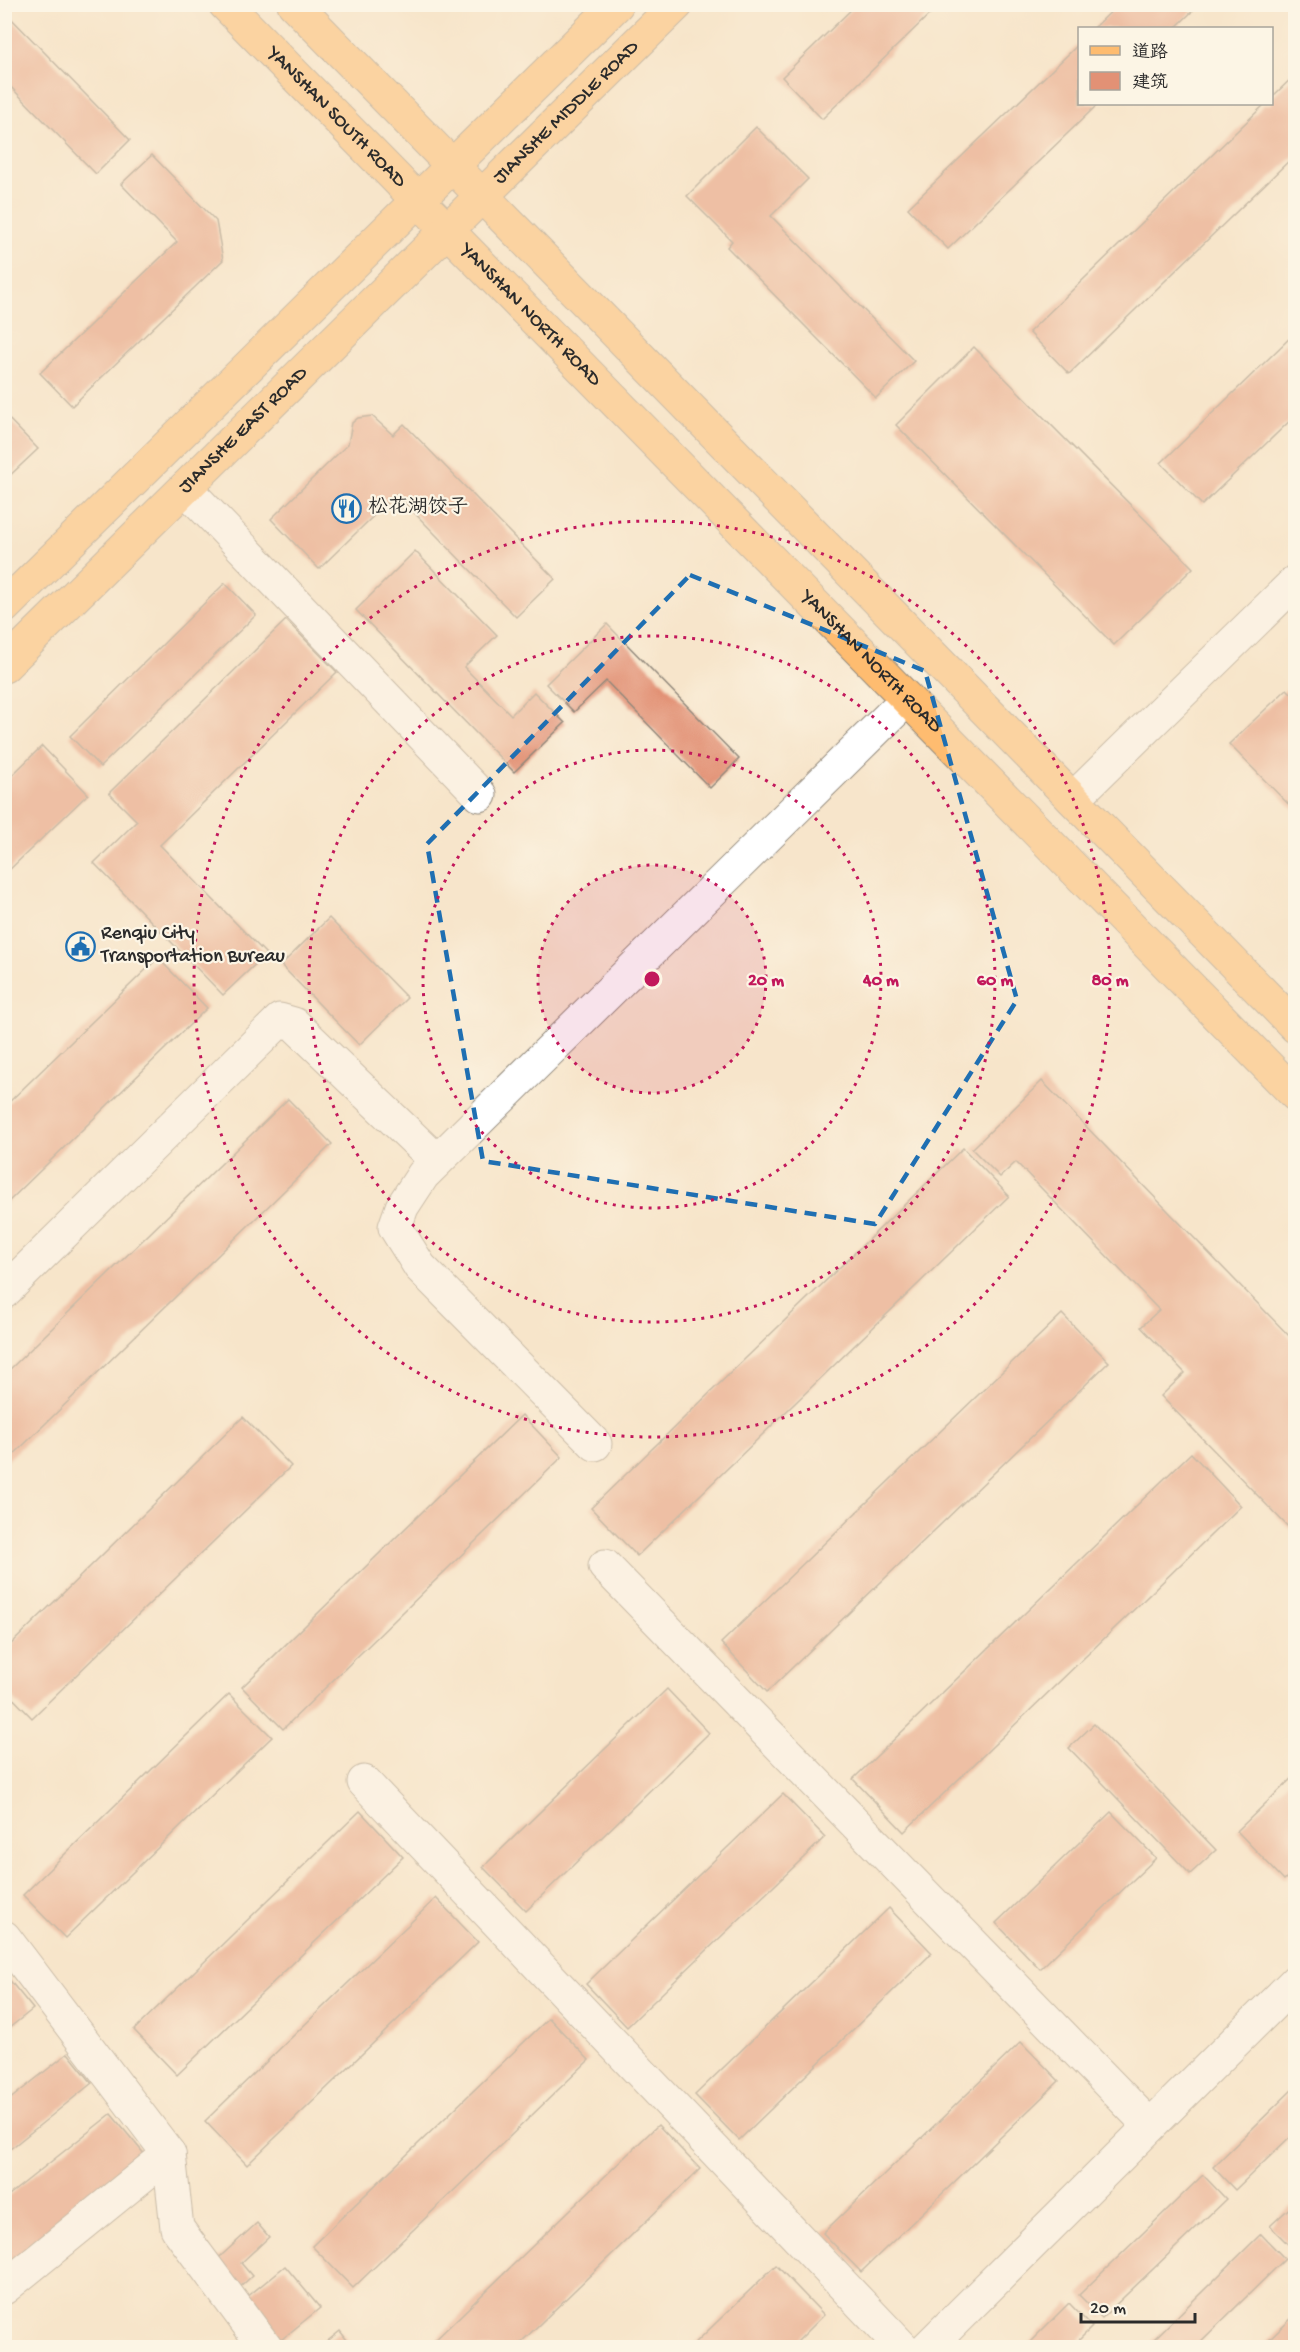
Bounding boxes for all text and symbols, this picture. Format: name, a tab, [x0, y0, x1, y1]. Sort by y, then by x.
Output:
legend	[1078, 27, 1273, 105]
street label: JIANSHE MIDDLE ROAD	[489, 35, 645, 189]
street label: YANSHAN SOUTH ROAD	[261, 41, 411, 193]
text: 道路	[1132, 42, 1168, 64]
text: 建筑	[1132, 72, 1168, 94]
street label: YANSHAN NORTH ROAD	[454, 237, 606, 392]
street label: JIANSHE EAST ROAD	[174, 361, 313, 499]
restaurant icon: 松花湖饺子	[331, 492, 363, 524]
place label: 松花湖饺子	[368, 495, 468, 520]
street label: YANSHAN NORTH ROAD	[794, 584, 947, 739]
place label: Renqiu City Transportation Bureau	[100, 923, 286, 969]
public building icon: Renqiu City Transportation Bureau	[64, 930, 96, 962]
centre of rings	[642, 969, 662, 989]
text: 20 m	[748, 971, 784, 992]
text: 40 m	[862, 971, 899, 992]
text: 60 m	[977, 971, 1013, 992]
text: 80 m	[1091, 971, 1129, 992]
scale bar	[1081, 2286, 1195, 2324]
text: 20 m	[1090, 2299, 1126, 2320]

